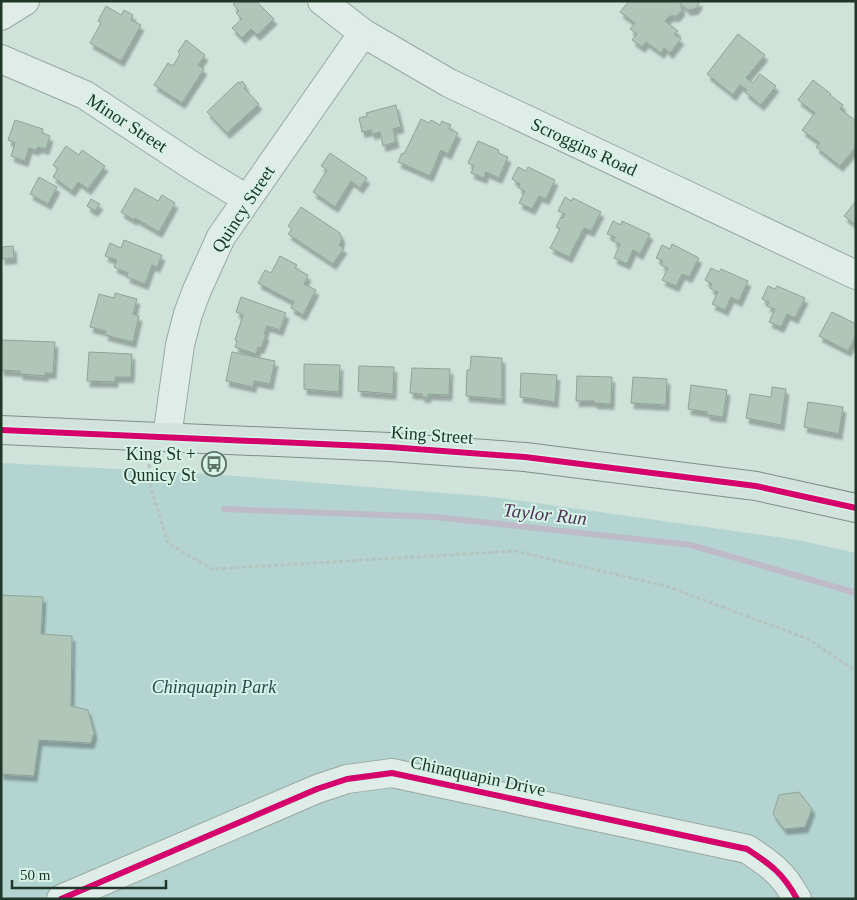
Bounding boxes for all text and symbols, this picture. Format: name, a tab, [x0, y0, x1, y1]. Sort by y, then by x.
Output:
street label: Minor Street	[83, 90, 171, 156]
street label: Scroggins Road	[528, 114, 640, 180]
street label: Quincy Street	[208, 162, 278, 256]
street label: King Street	[390, 422, 474, 448]
place label: King St + Qunicy St	[123, 444, 196, 485]
bus stop icon: King St + Qunicy St	[201, 451, 227, 477]
water label: Taylor Run	[502, 499, 588, 529]
park label: Chinquapin Park	[152, 677, 277, 697]
street label: Chinaquapin Drive	[409, 752, 547, 800]
scale bar	[12, 858, 166, 890]
text: 50 m	[20, 867, 51, 883]

